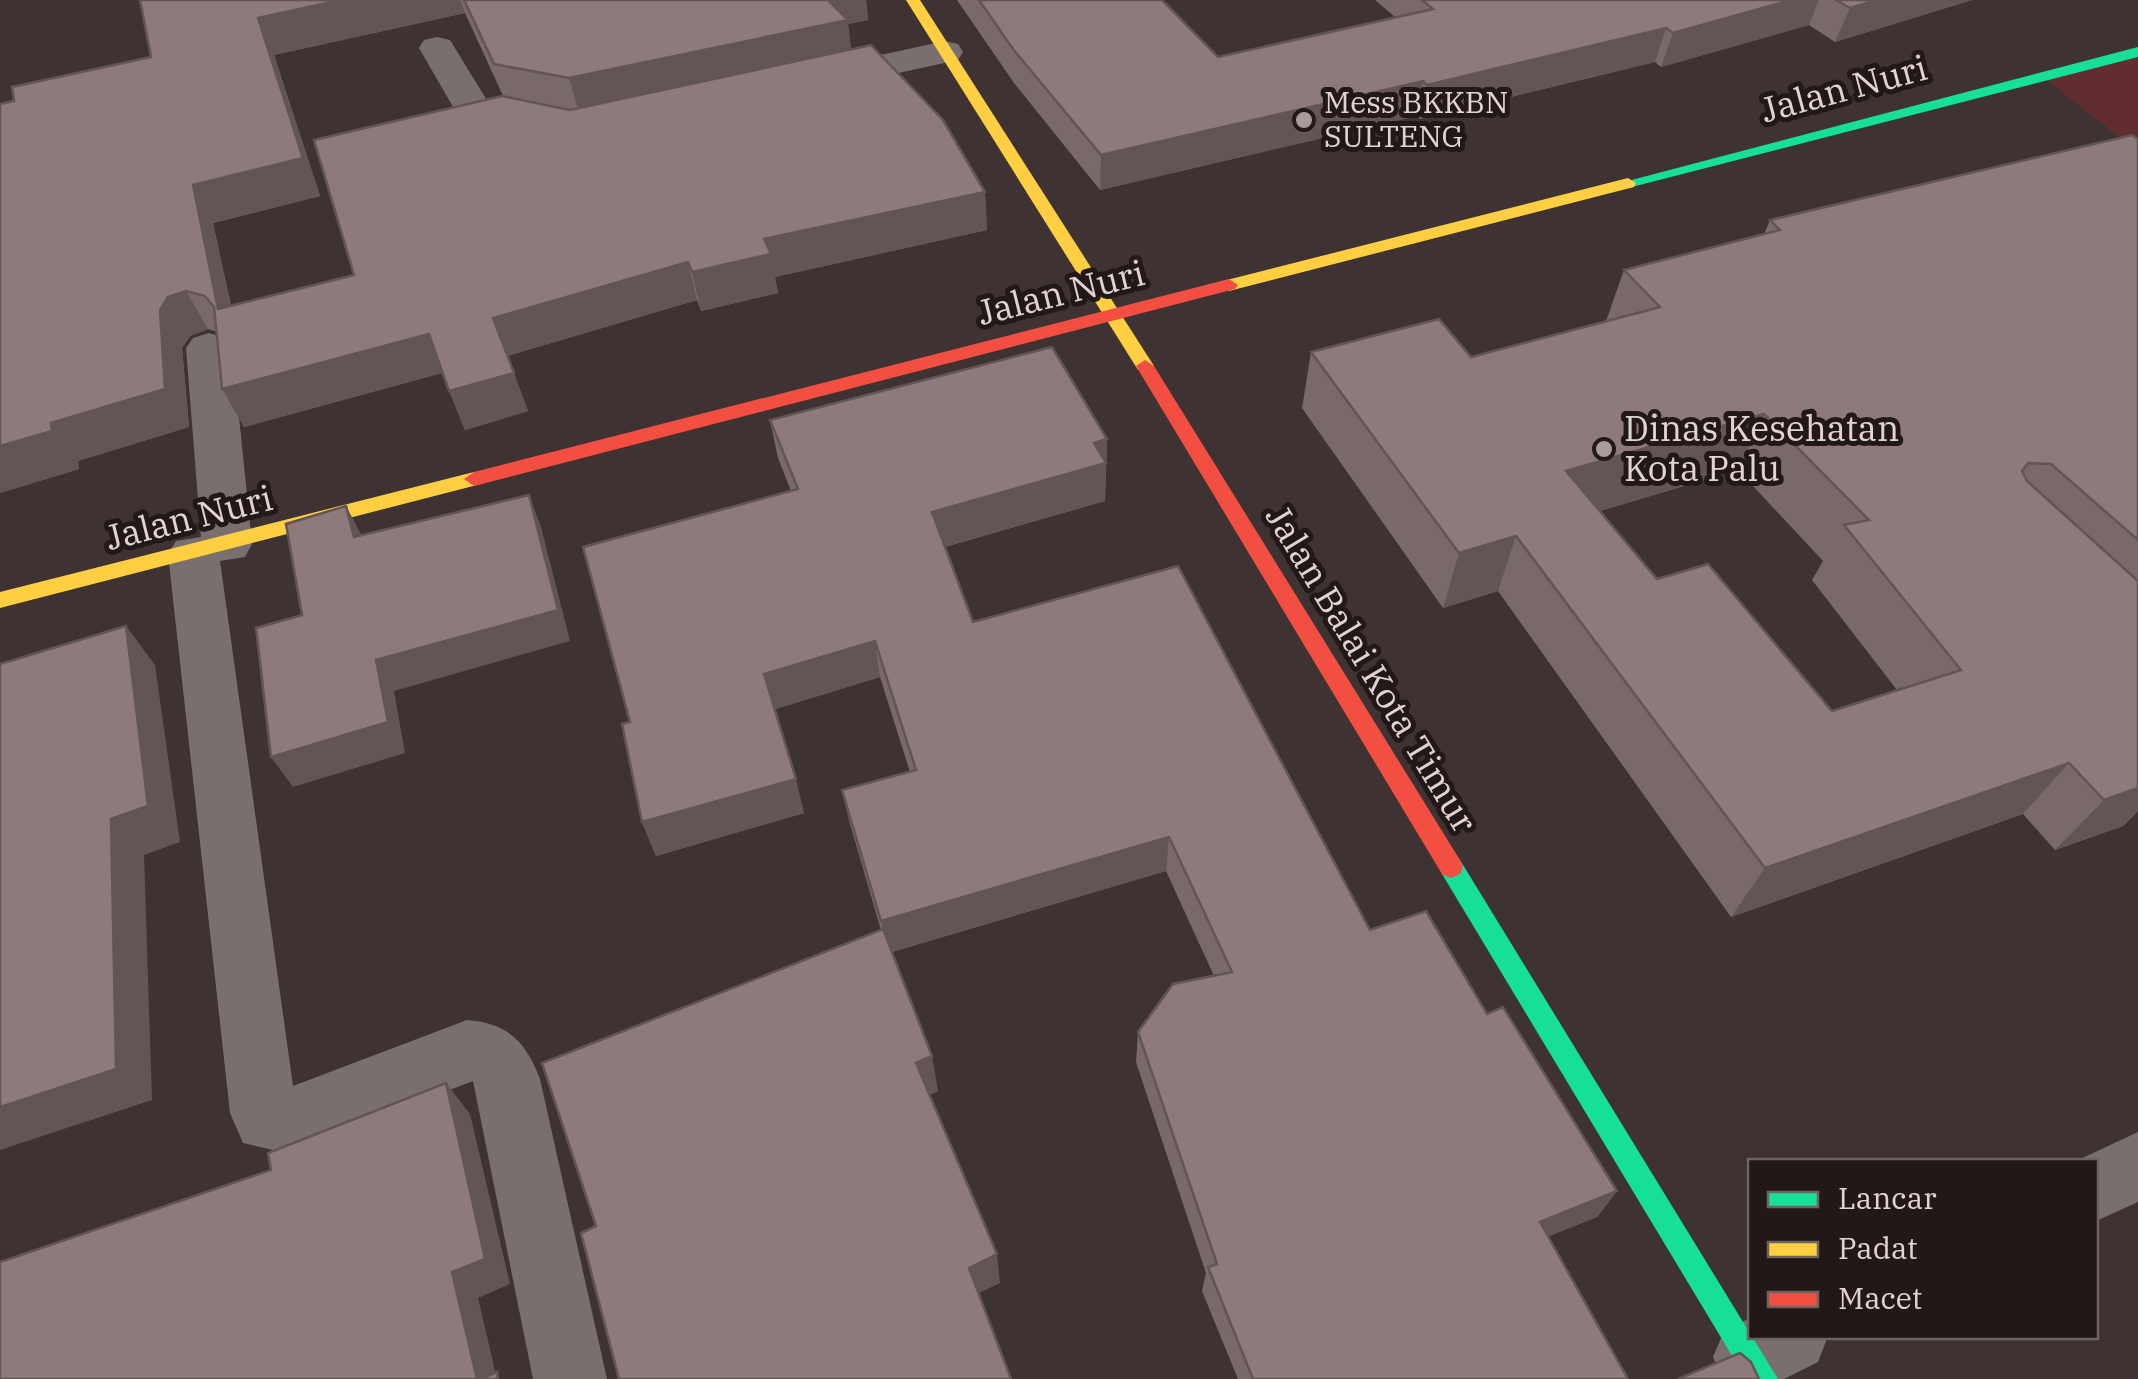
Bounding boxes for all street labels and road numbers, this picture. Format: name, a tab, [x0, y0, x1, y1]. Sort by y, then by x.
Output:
street label: Jalan Nuri	[1755, 44, 1932, 132]
street label: Jalan Nuri	[972, 249, 1149, 335]
street label: Jalan Nuri	[100, 474, 277, 560]
street label: Jalan Balai Kota Timur	[1256, 496, 1488, 841]

